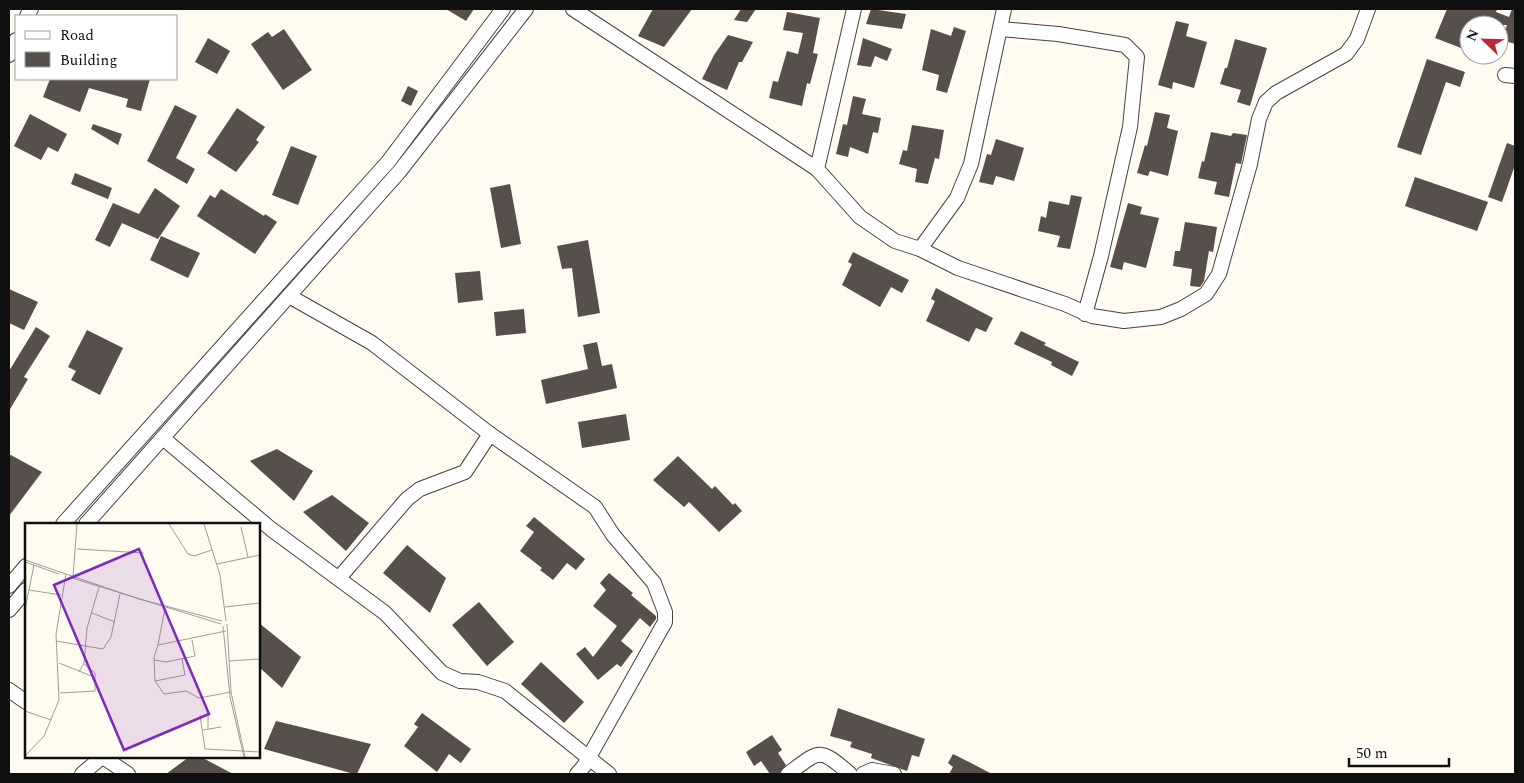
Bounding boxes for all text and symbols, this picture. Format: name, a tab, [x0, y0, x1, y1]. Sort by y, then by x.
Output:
legend	[15, 15, 178, 80]
north arrow	[1459, 15, 1509, 65]
text: Road	[60, 24, 94, 47]
text: N	[1461, 26, 1484, 44]
text: Building	[60, 49, 117, 72]
inset map	[25, 523, 260, 758]
scale bar	[1349, 736, 1449, 768]
text: 50 m	[1356, 742, 1388, 765]

